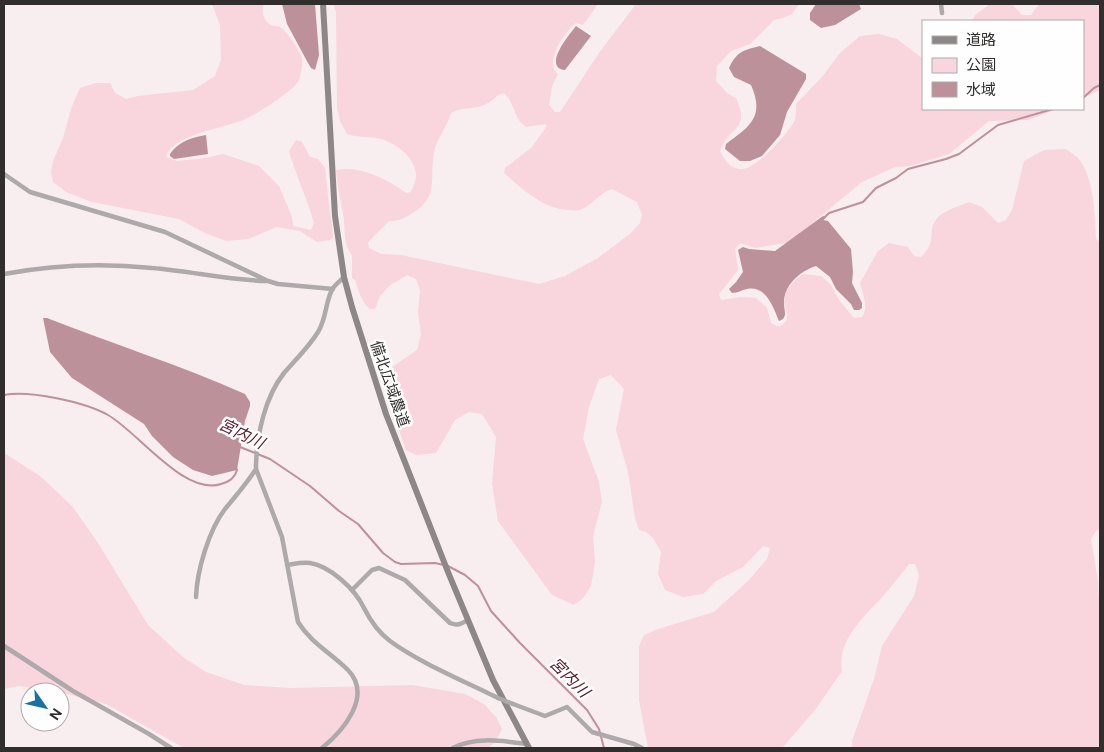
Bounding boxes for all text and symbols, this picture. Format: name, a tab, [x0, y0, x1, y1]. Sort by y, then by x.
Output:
legend	[922, 20, 1084, 110]
text: 道路	[966, 30, 996, 50]
text: 公園	[966, 55, 996, 75]
text: 水域	[966, 80, 996, 100]
street label: 備北広域農道	[366, 338, 414, 430]
water label: 宮内川	[216, 413, 270, 454]
water label: 宮内川	[545, 653, 595, 703]
north arrow	[20, 682, 70, 732]
text: N	[45, 705, 66, 724]

